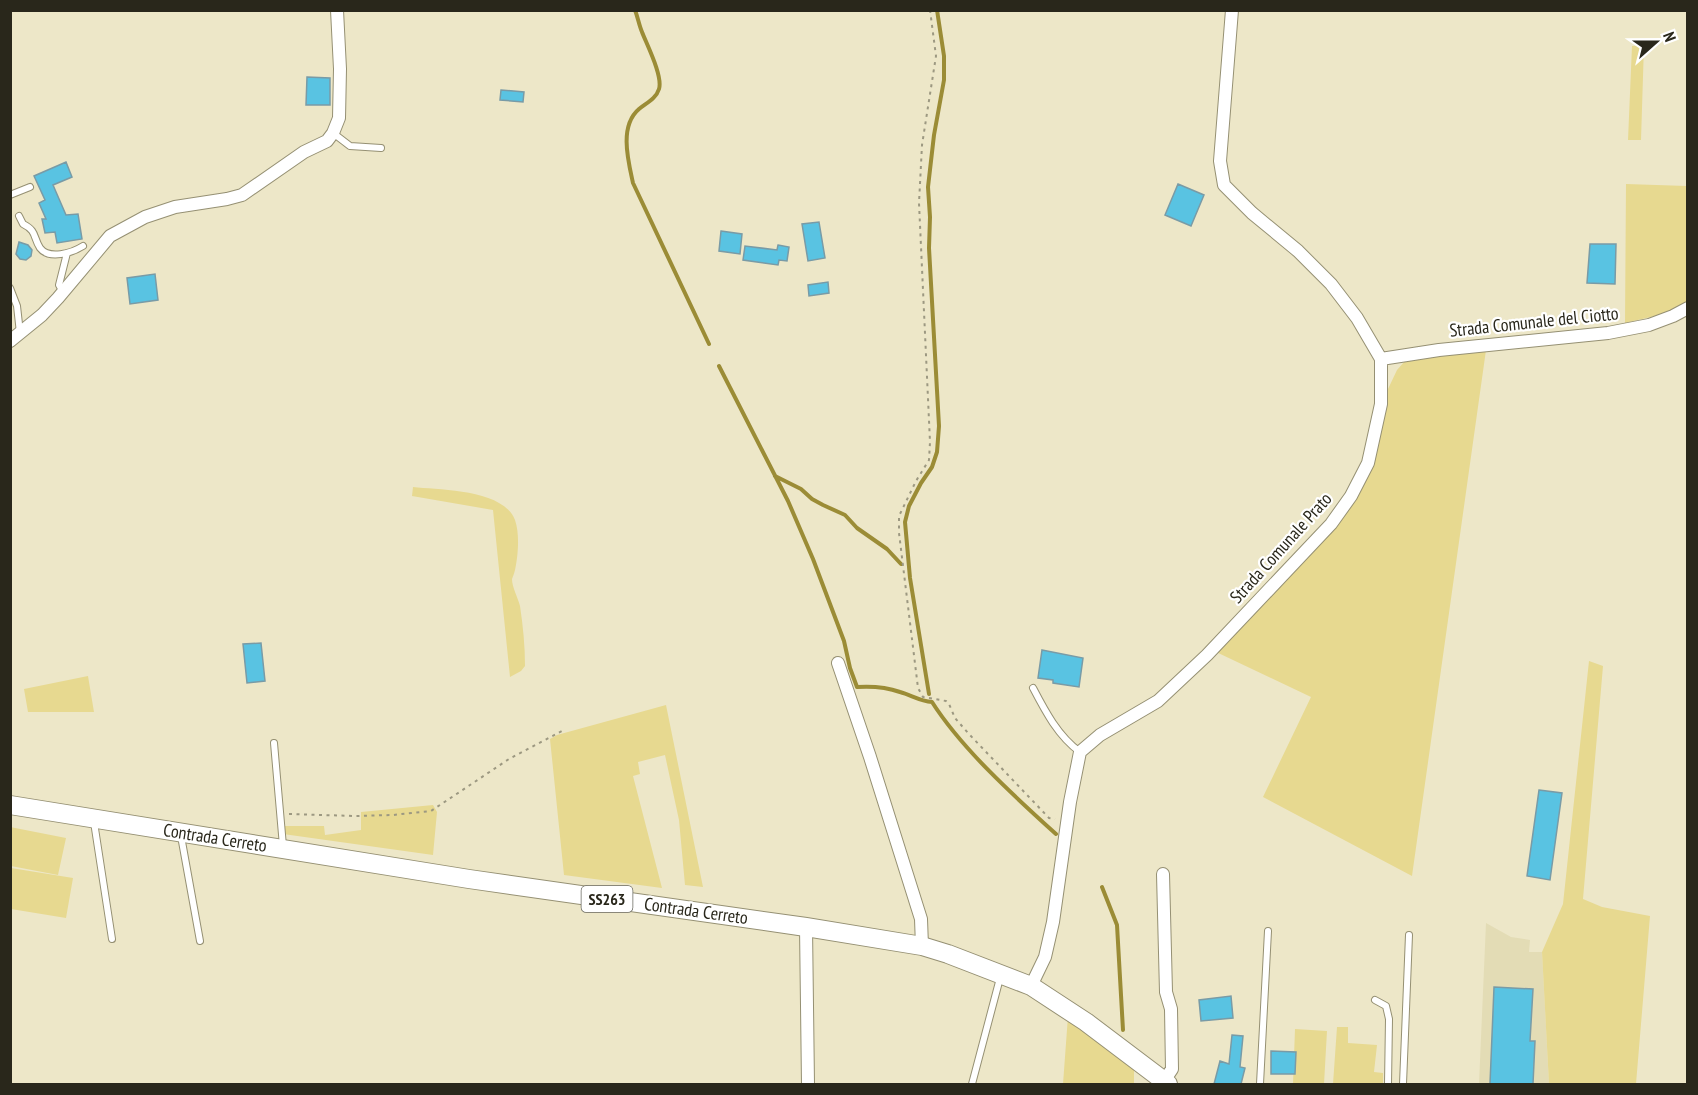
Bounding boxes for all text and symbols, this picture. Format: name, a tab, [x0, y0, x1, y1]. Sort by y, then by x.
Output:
north arrow	[1626, 12, 1686, 72]
text: N	[1659, 29, 1681, 44]
street label: Strada Comunale del Ciotto	[1448, 301, 1620, 342]
street label: Strada Comunale Prato	[1225, 487, 1337, 608]
street label: Contrada Cerreto	[162, 818, 269, 857]
road number: SS263	[582, 886, 632, 912]
street label: Contrada Cerreto	[643, 892, 750, 929]

